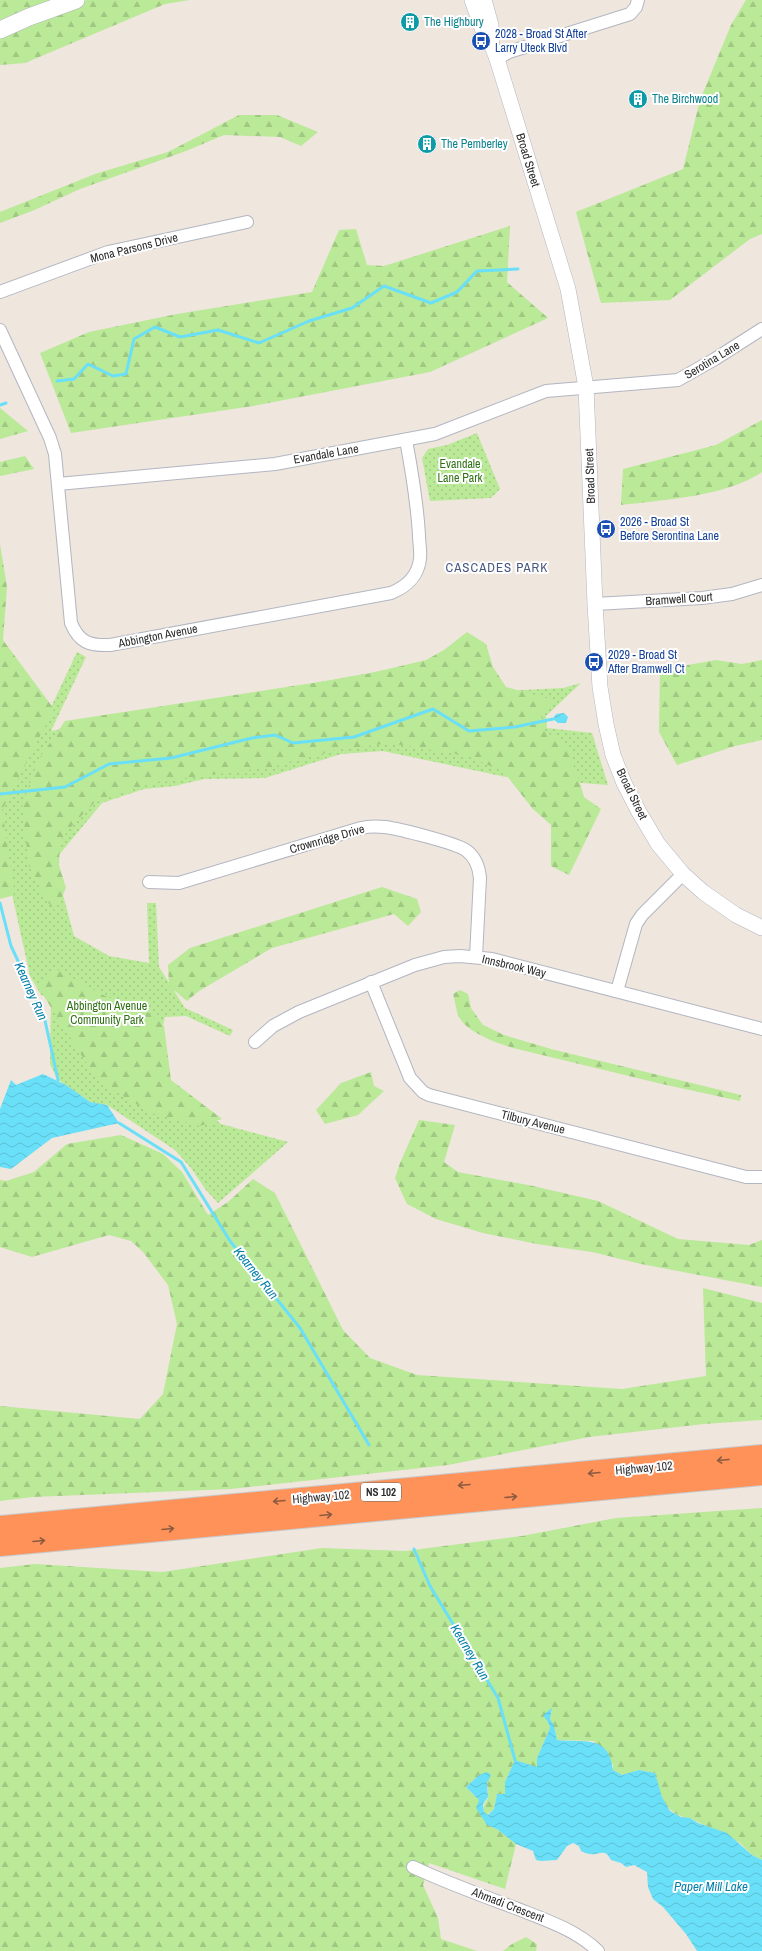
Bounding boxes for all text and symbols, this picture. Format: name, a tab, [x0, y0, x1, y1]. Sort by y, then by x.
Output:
building icon: The Highbury	[399, 11, 421, 33]
place label: The Highbury	[424, 14, 484, 30]
place label: 2028 - Broad St After Larry Uteck Blvd	[495, 26, 588, 56]
bus stop icon: 2028 - Broad St After Larry Uteck Blvd	[470, 30, 492, 52]
building icon: The Birchwood	[627, 88, 649, 110]
place label: The Birchwood	[652, 91, 718, 107]
street label: Broad Street	[512, 131, 544, 189]
building icon: The Pemberley	[416, 133, 438, 155]
place label: The Pemberley	[441, 136, 508, 152]
street label: Mona Parsons Drive	[89, 229, 179, 267]
street label: Serotina Lane	[681, 337, 743, 383]
street label: Evandale Lane	[292, 440, 360, 468]
street label: Broad Street	[581, 448, 599, 504]
park label: Evandale Lane Park	[438, 456, 483, 486]
place label: 2026 - Broad St Before Serontina Lane	[620, 514, 719, 544]
bus stop icon: 2026 - Broad St Before Serontina Lane	[595, 518, 617, 540]
district label: CASCADES PARK	[446, 559, 548, 576]
street label: Bramwell Court	[645, 589, 713, 609]
street label: Abbington Avenue	[116, 620, 199, 652]
place label: 2029 - Broad St After Bramwell Ct	[607, 647, 685, 677]
bus stop icon: 2029 - Broad St After Bramwell Ct	[583, 651, 605, 673]
street label: Broad Street	[613, 766, 651, 823]
street label: Crownridge Drive	[288, 821, 366, 857]
street label: Innsbrook Way	[480, 951, 548, 981]
water label: Kearney Run	[11, 959, 51, 1023]
park label: Abbington Avenue Community Park	[66, 998, 147, 1028]
street label: Tilbury Avenue	[499, 1106, 567, 1138]
water label: Kearney Run	[230, 1243, 282, 1303]
one-way arrow	[717, 1456, 730, 1464]
street label: Highway 102	[615, 1458, 673, 1478]
one-way arrow	[588, 1469, 601, 1476]
one-way arrow	[458, 1481, 471, 1489]
road number: NS 102	[361, 1483, 401, 1501]
street label: Highway 102	[292, 1487, 350, 1507]
one-way arrow	[504, 1494, 517, 1501]
one-way arrow	[273, 1497, 286, 1504]
one-way arrow	[319, 1511, 332, 1518]
one-way arrow	[161, 1526, 174, 1533]
one-way arrow	[32, 1538, 45, 1545]
water label: Kearney Run	[447, 1621, 493, 1683]
water label: Paper Mill Lake	[674, 1878, 748, 1895]
street label: Ahmadi Crescent	[469, 1884, 547, 1926]

